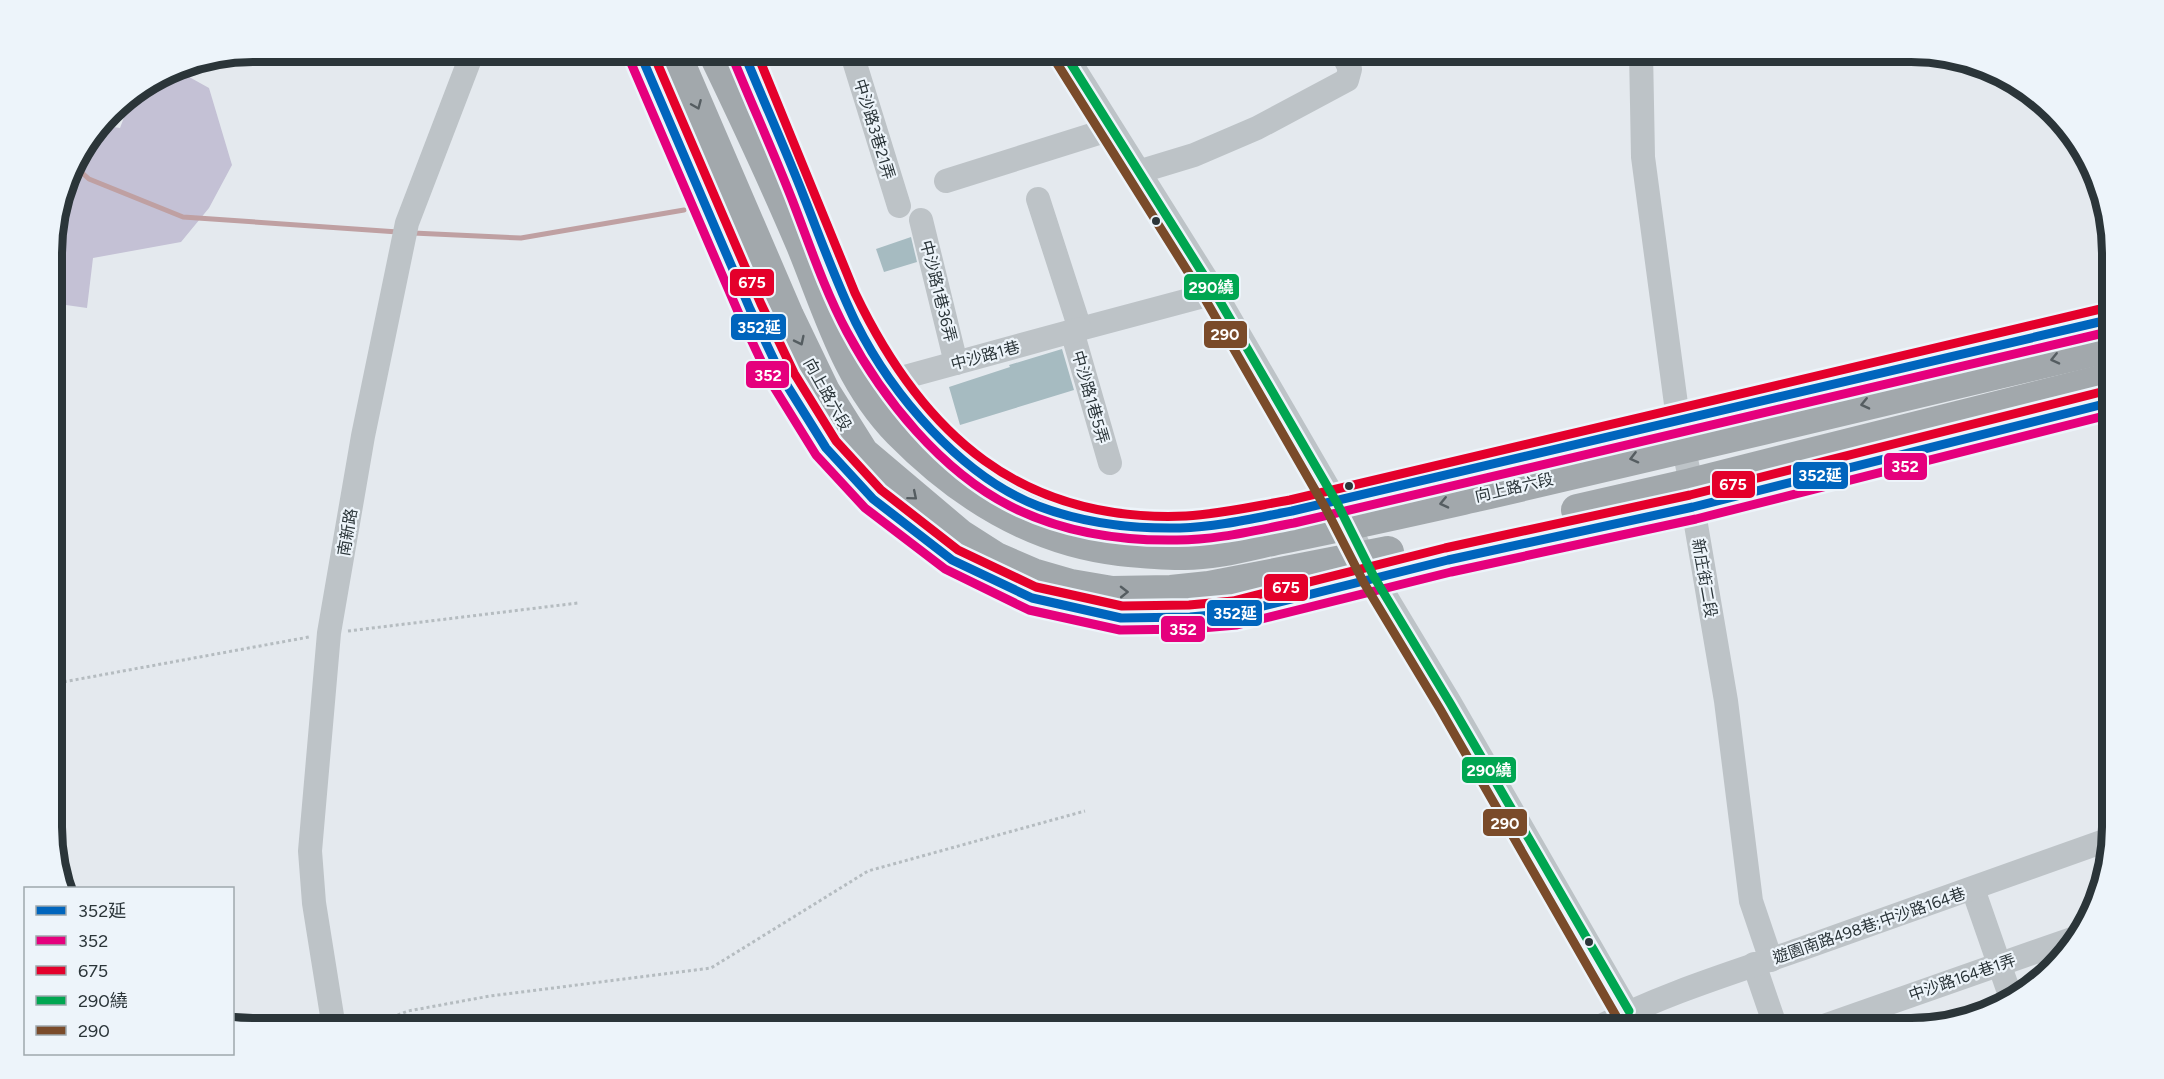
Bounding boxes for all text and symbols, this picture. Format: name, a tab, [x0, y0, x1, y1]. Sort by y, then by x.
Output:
street label: 中沙路3巷21弄	[850, 77, 899, 182]
one-way arrow	[690, 98, 702, 109]
unlabelled marker	[1150, 215, 1162, 227]
street label: 中沙路1巷36弄	[917, 238, 960, 344]
line badge: 675	[729, 268, 775, 297]
text: 675	[738, 273, 766, 292]
line badge: 290繞	[1183, 273, 1240, 301]
text: 290繞	[1189, 278, 1233, 297]
line badge: 352延	[730, 313, 787, 341]
text: 352延	[737, 318, 781, 337]
line badge: 290	[1203, 320, 1248, 349]
text: 290	[1211, 325, 1239, 344]
one-way arrow	[793, 335, 804, 346]
street label: 中沙路1巷	[949, 337, 1022, 374]
street label: 中沙路1巷5弄	[1068, 348, 1113, 446]
one-way arrow	[2050, 352, 2060, 365]
street label: 向上路六段	[800, 355, 855, 434]
line badge: 352	[745, 360, 790, 389]
text: 352	[754, 366, 782, 385]
one-way arrow	[1860, 397, 1870, 410]
one-way arrow	[1629, 451, 1639, 464]
line badge: 352	[1883, 452, 1928, 481]
text: 352	[1891, 457, 1919, 476]
line badge: 352延	[1792, 461, 1849, 490]
text: 352延	[1798, 466, 1842, 485]
street label: 向上路六段	[1473, 469, 1555, 506]
line badge: 675	[1711, 470, 1756, 499]
text: 675	[1719, 475, 1747, 494]
unlabelled marker	[1343, 480, 1355, 492]
one-way arrow	[906, 489, 917, 500]
one-way arrow	[1440, 496, 1450, 509]
street label: 南新路	[334, 507, 361, 557]
street label: 新庄街二段	[1688, 537, 1721, 619]
line badge: 675	[1263, 573, 1309, 602]
text: 675	[1272, 578, 1300, 597]
one-way arrow	[1120, 586, 1129, 598]
line badge: 352延	[1206, 599, 1263, 627]
text: 352延	[1213, 604, 1257, 623]
line badge: 352	[1160, 615, 1206, 643]
text: 352	[1169, 620, 1197, 639]
line badge: 290繞	[1461, 756, 1517, 784]
text: 290繞	[1467, 761, 1511, 780]
line badge: 290	[1482, 808, 1528, 837]
text: 290	[1491, 814, 1519, 833]
street label: 遊園南路498巷;中沙路164巷	[1770, 884, 1968, 967]
legend	[24, 887, 234, 1055]
text: 352延	[78, 900, 126, 922]
text: 352	[78, 930, 108, 952]
unlabelled marker	[1583, 936, 1595, 948]
street label: 中沙路164巷1弄	[1906, 950, 2018, 1005]
text: 675	[78, 960, 108, 982]
text: 290繞	[78, 990, 128, 1012]
text: 290	[78, 1020, 110, 1042]

